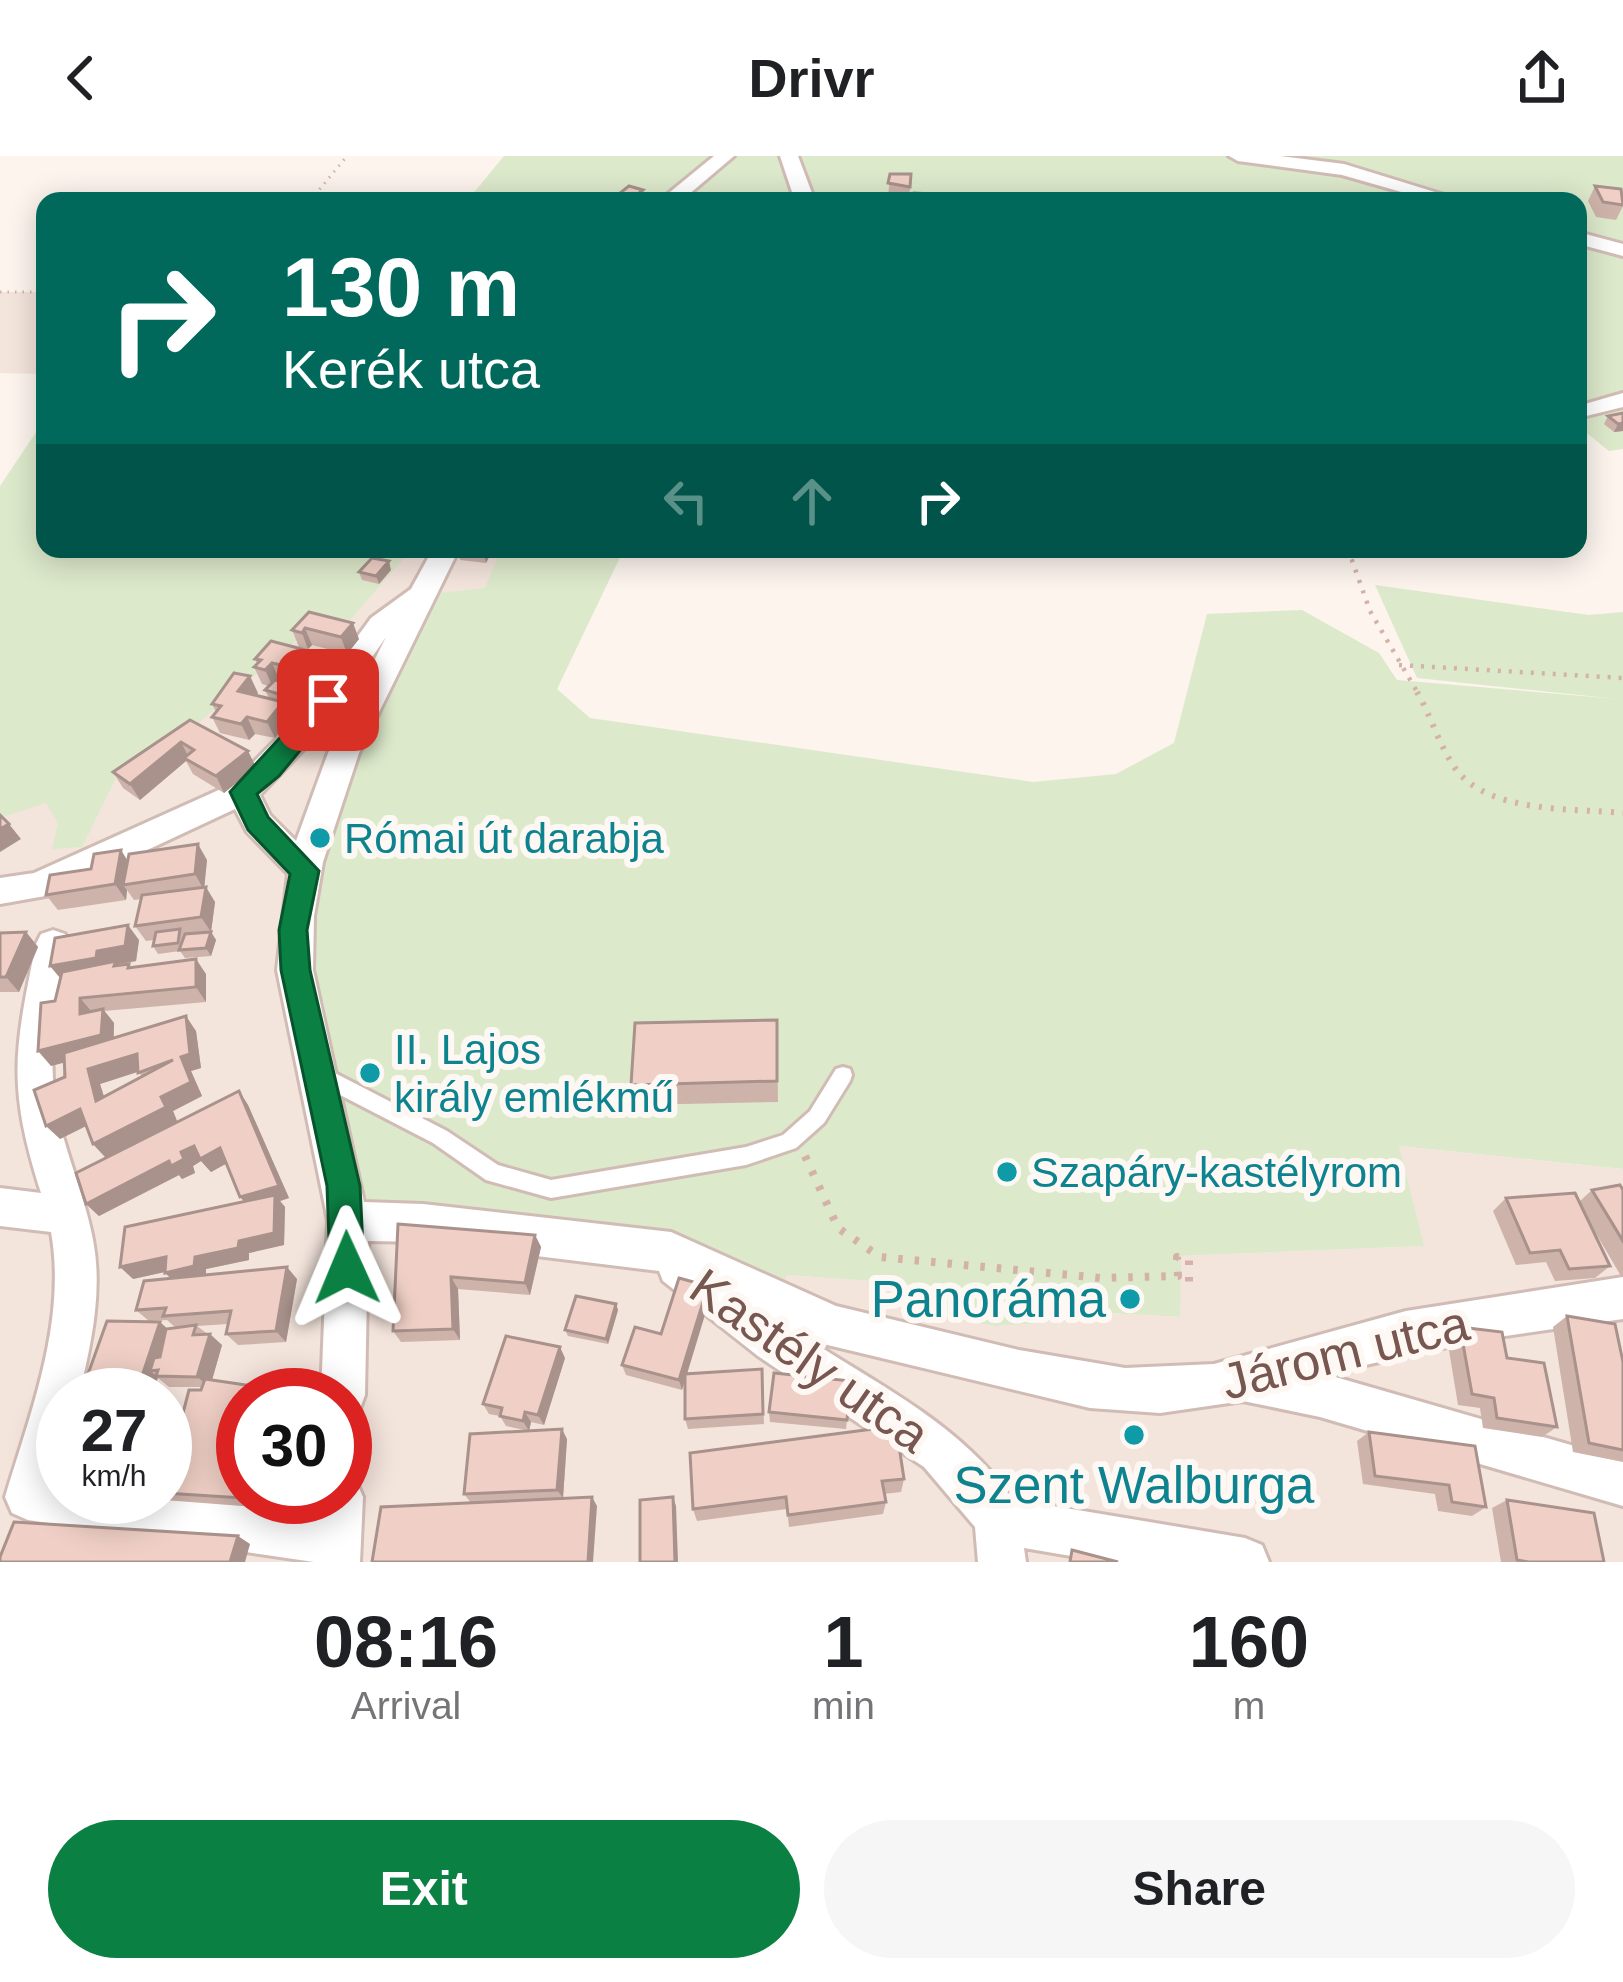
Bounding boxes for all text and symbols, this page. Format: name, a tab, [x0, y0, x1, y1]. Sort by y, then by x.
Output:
icon: back	[48, 45, 114, 111]
icon: share	[1509, 45, 1575, 111]
text: Drivr	[748, 48, 875, 108]
icon: right	[84, 240, 240, 396]
text: 130 m	[282, 240, 520, 334]
text: Kerék utca	[282, 339, 540, 399]
icon: left	[653, 468, 719, 534]
icon: ahead	[779, 468, 845, 534]
icon: right	[905, 468, 971, 534]
pin	[277, 649, 379, 751]
icon: arrive	[295, 667, 361, 733]
place label: Római út darabja	[344, 815, 664, 862]
marker: Római út darabja	[307, 825, 333, 851]
place label: II. Lajos király emlékmű	[394, 1026, 674, 1121]
marker: II. Lajos király emlékmű	[357, 1060, 383, 1086]
place label: Szapáry-kastélyrom	[1031, 1149, 1402, 1196]
marker: Szapáry-kastélyrom	[994, 1159, 1020, 1185]
position arrow	[284, 1205, 410, 1331]
street label: Kastély utca	[680, 1257, 940, 1464]
place label: Panoráma	[871, 1271, 1107, 1328]
marker: Panoráma	[1117, 1286, 1143, 1312]
street label: Járom utca	[1216, 1294, 1475, 1411]
speed limit sign: 30	[216, 1368, 372, 1524]
text: 27	[81, 1397, 147, 1464]
marker: Szent Walburga	[1121, 1422, 1147, 1448]
place label: Szent Walburga	[954, 1457, 1315, 1514]
text: km/h	[81, 1459, 147, 1492]
text: 08:16	[314, 1602, 498, 1682]
text: 1	[823, 1602, 864, 1682]
text: 160	[1189, 1602, 1309, 1682]
text: Arrival	[351, 1684, 461, 1727]
text: min	[812, 1684, 875, 1727]
text: m	[1233, 1684, 1265, 1727]
button: Exit	[48, 1820, 800, 1958]
button: Share	[824, 1820, 1575, 1958]

